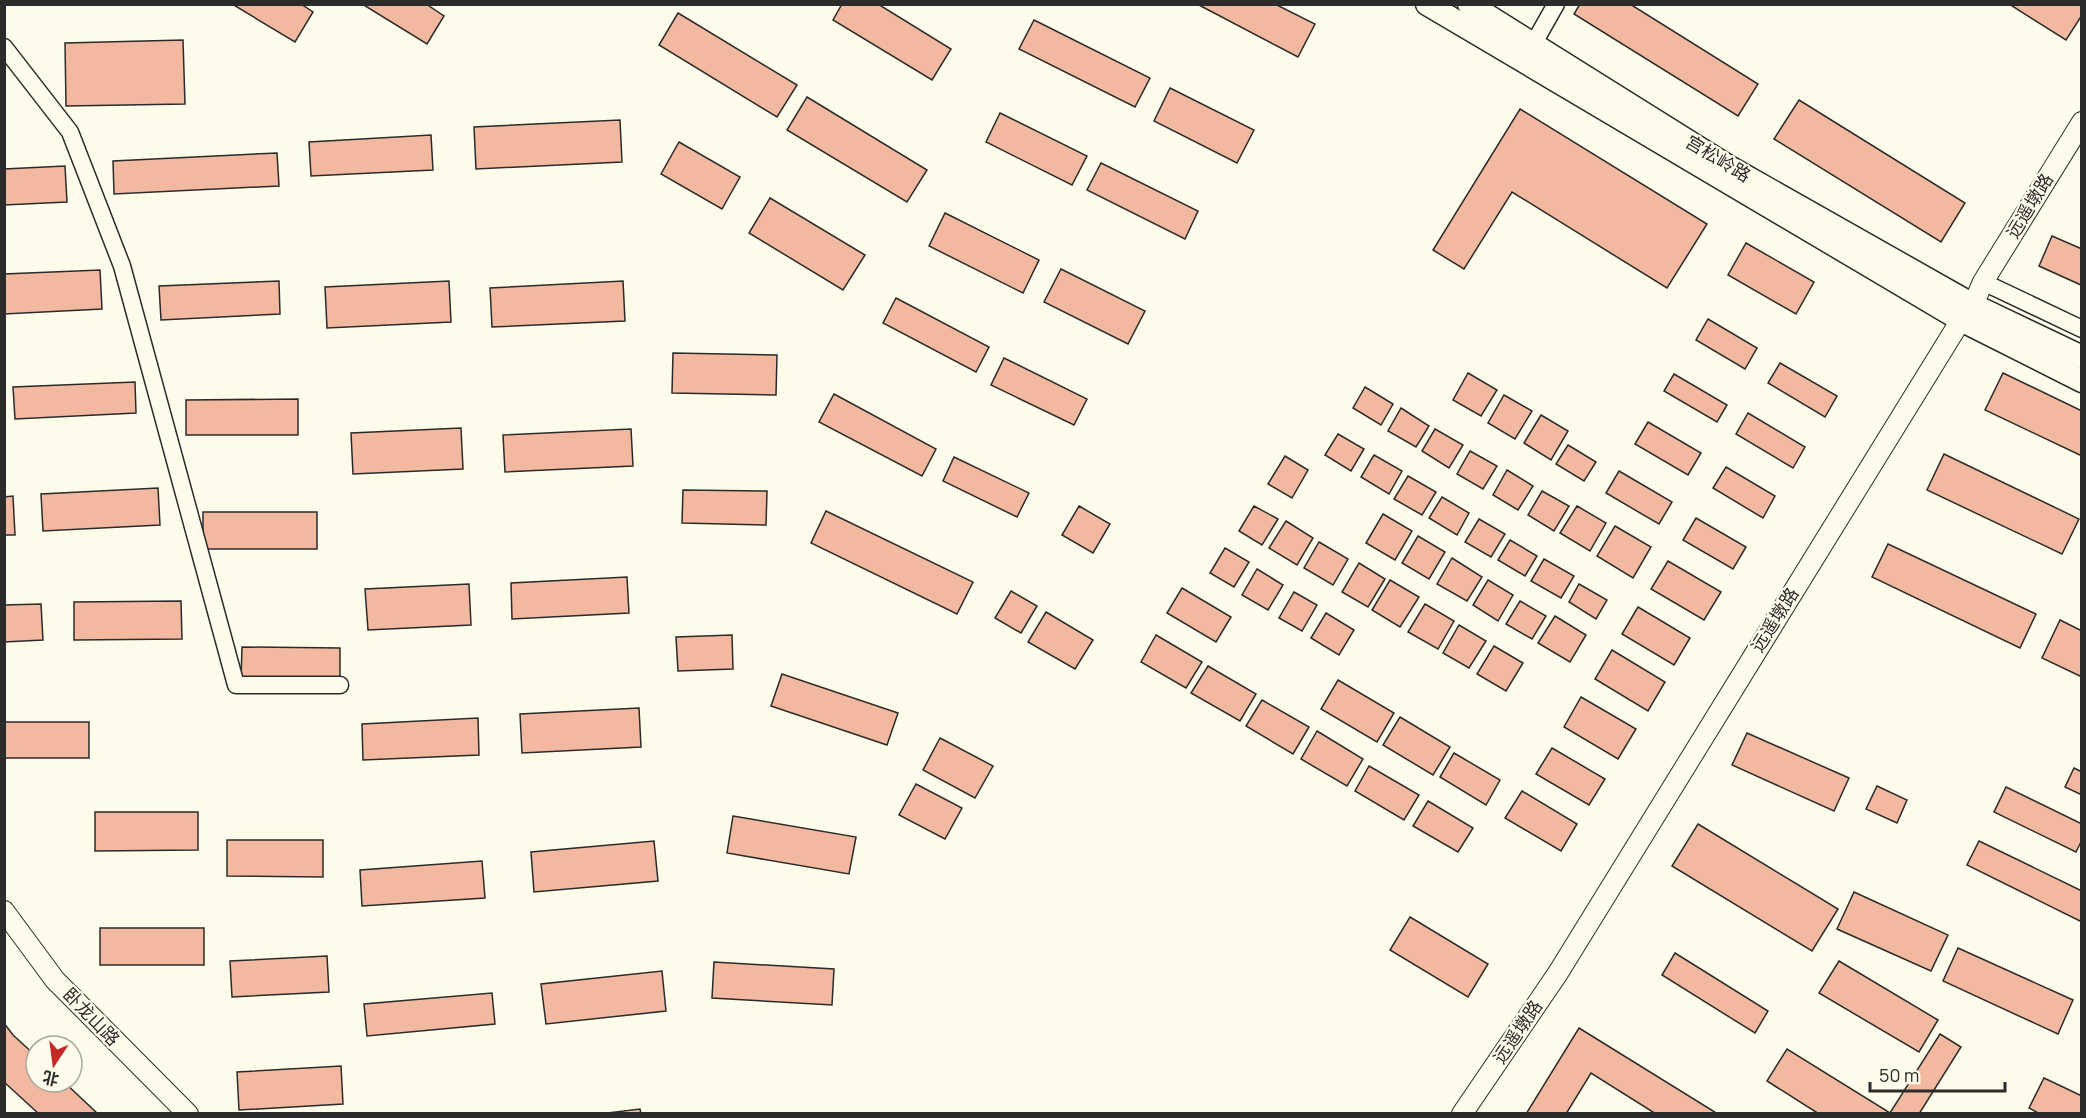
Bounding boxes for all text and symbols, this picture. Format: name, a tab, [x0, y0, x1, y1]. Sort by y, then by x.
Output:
street label: 宫松岭路	[1681, 129, 1756, 187]
street label: 远遥墩路	[2000, 168, 2058, 243]
street label: 远遥墩路	[1745, 583, 1803, 656]
street label: 卧龙山路	[58, 982, 125, 1051]
street label: 远遥墩路	[1487, 995, 1547, 1068]
north arrow	[24, 1034, 84, 1094]
scale bar	[1870, 1055, 2005, 1093]
text: 50 m	[1879, 1063, 1919, 1087]
text: 北	[40, 1066, 61, 1091]

